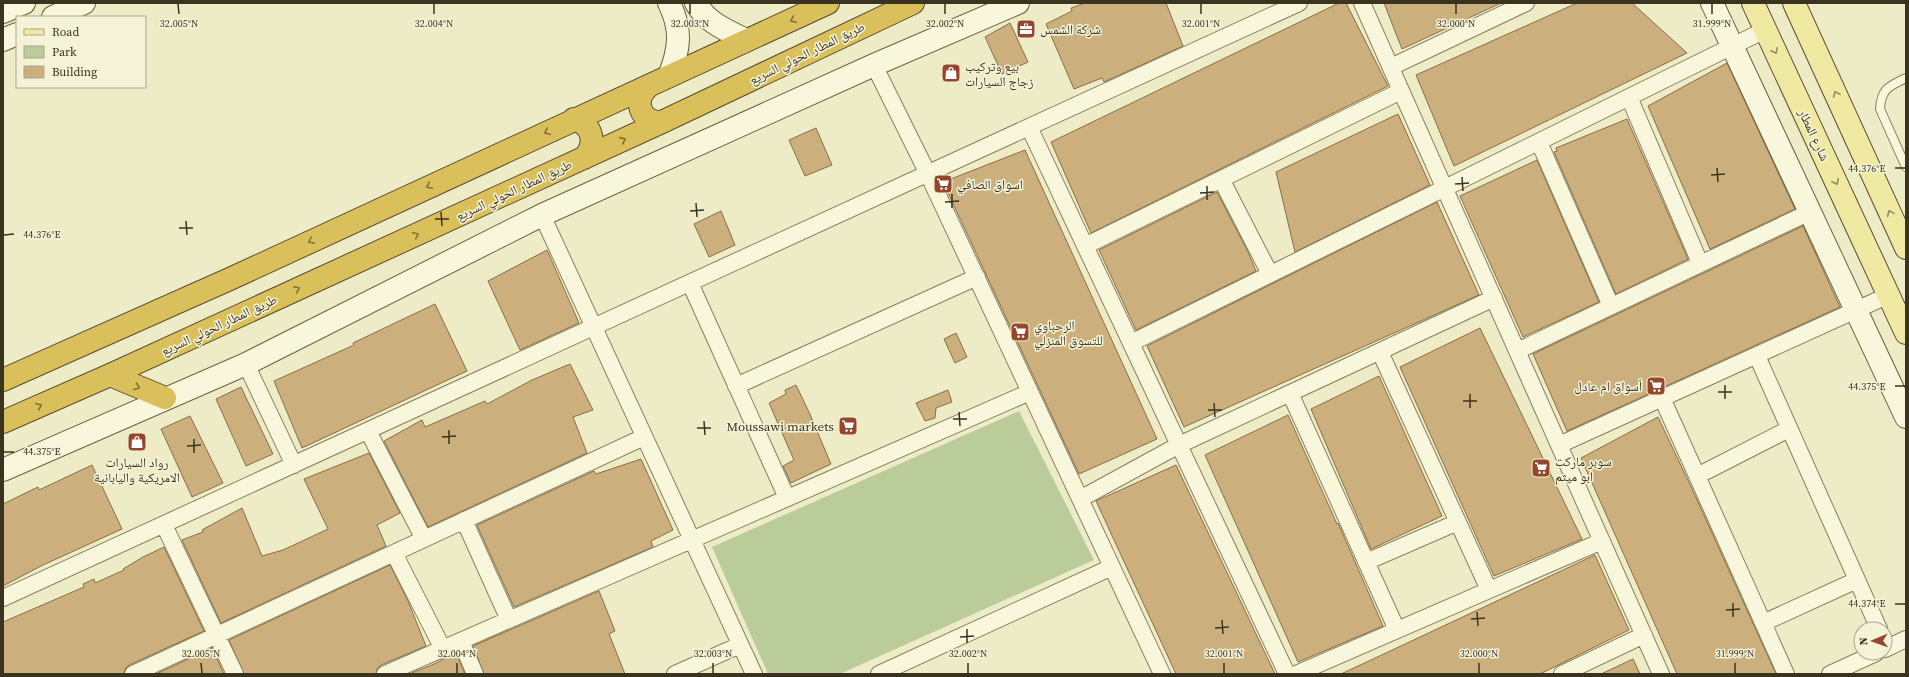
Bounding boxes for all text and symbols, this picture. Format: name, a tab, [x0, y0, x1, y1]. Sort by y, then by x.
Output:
one-way arrow	[789, 15, 797, 23]
legend	[16, 16, 146, 88]
text: 32.005°N	[160, 17, 198, 30]
text: 32.004°N	[415, 17, 453, 30]
text: 32.003°N	[671, 17, 709, 30]
text: 32.002°N	[926, 17, 964, 30]
text: 32.001°N	[1182, 17, 1220, 30]
text: 32.000°N	[1437, 17, 1475, 30]
text: 31.999°N	[1693, 17, 1731, 30]
street label: طريق المطار الحولي السريع	[747, 18, 868, 90]
office icon: شركة الشمس	[1015, 18, 1037, 40]
place label: شركة الشمس	[1040, 21, 1101, 38]
text: Road	[52, 24, 79, 40]
text: Park	[52, 44, 77, 60]
one-way arrow	[1770, 47, 1778, 55]
place label: بيع وتركيب زجاج السيارات	[965, 58, 1033, 91]
shop icon: بيع وتركيب زجاج السيارات	[940, 62, 962, 84]
text: Building	[52, 64, 97, 80]
one-way arrow	[1833, 91, 1841, 98]
street label: شارع المطار	[1793, 105, 1833, 164]
one-way arrow	[544, 127, 551, 135]
one-way arrow	[619, 137, 626, 145]
street label: طريق المطار الحولي السريع	[453, 156, 576, 226]
text: 44.376°E	[1848, 162, 1886, 175]
supermarket icon: اسواق الصافي	[932, 173, 954, 195]
place label: اسواق الصافي	[957, 176, 1023, 195]
one-way arrow	[1831, 177, 1839, 185]
one-way arrow	[426, 181, 433, 189]
one-way arrow	[1887, 209, 1895, 217]
text: 44.376°E	[23, 228, 61, 241]
one-way arrow	[411, 232, 419, 240]
one-way arrow	[308, 236, 315, 244]
one-way arrow	[293, 286, 301, 294]
street label: طريق المطار الحولي السريع	[158, 291, 281, 361]
place label: الرحباوي للتسوق المنزلي	[1034, 317, 1103, 351]
supermarket icon: الرحباوي للتسوق المنزلي	[1009, 321, 1031, 343]
supermarket icon: أسواق ام عادل	[1645, 375, 1667, 397]
place label: أسواق ام عادل	[1574, 378, 1642, 395]
text: 44.375°E	[1848, 380, 1886, 393]
one-way arrow	[134, 382, 141, 390]
one-way arrow	[34, 403, 42, 411]
supermarket icon: Moussawi markets	[837, 415, 859, 437]
place label: Moussawi markets	[727, 418, 834, 435]
shop icon: رواد السيارات الامريكية واليابانية	[126, 431, 148, 453]
text: 44.375°E	[23, 445, 61, 458]
place label: سوبر ماركت ابو ميثم	[1555, 453, 1612, 485]
place label: رواد السيارات الامريكية واليابانية	[94, 454, 180, 486]
supermarket icon: سوبر ماركت ابو ميثم	[1530, 457, 1552, 479]
text: 44.374°E	[1848, 597, 1886, 610]
north arrow	[1853, 621, 1893, 661]
text: N	[1856, 637, 1871, 646]
text: 32.005°N	[182, 647, 220, 660]
text: 32.004°N	[438, 647, 476, 660]
text: 32.003°N	[694, 647, 732, 660]
text: 32.002°N	[949, 647, 987, 660]
text: 32.001°N	[1205, 647, 1243, 660]
text: 32.000°N	[1460, 647, 1498, 660]
text: 31.999°N	[1716, 647, 1754, 660]

